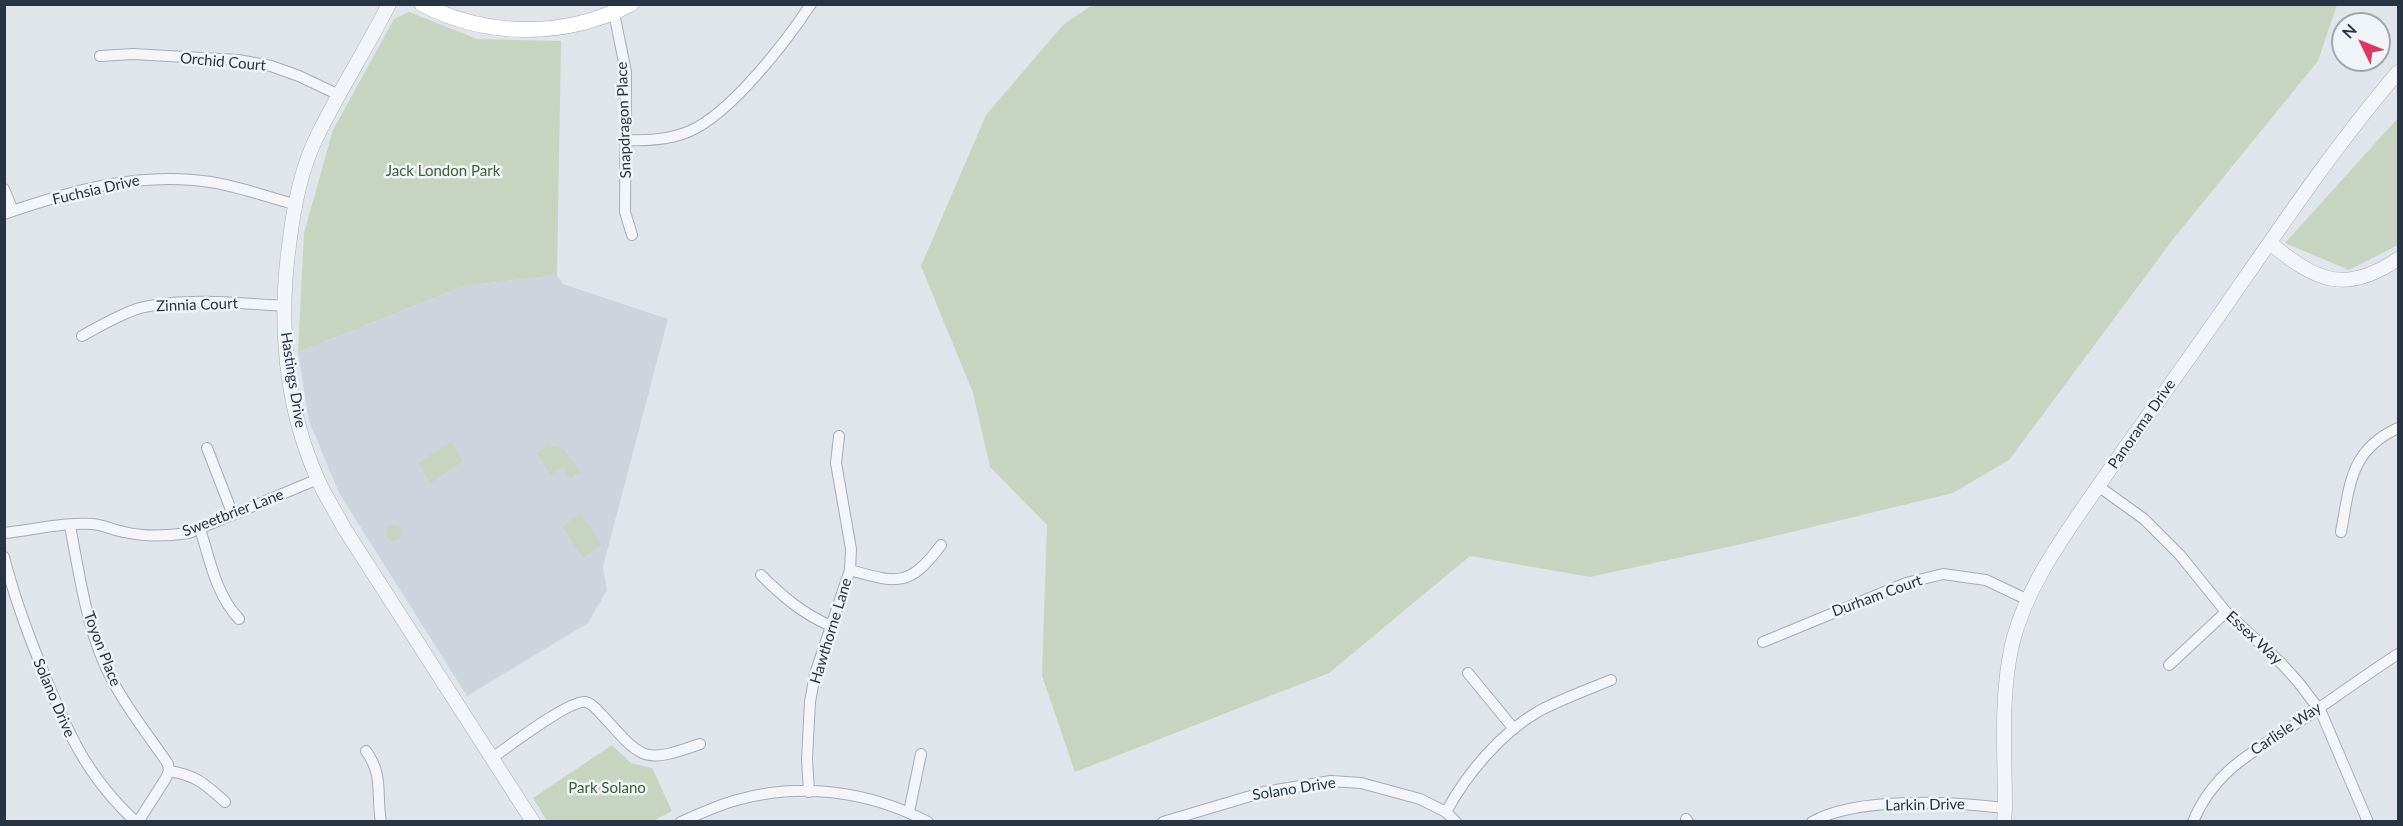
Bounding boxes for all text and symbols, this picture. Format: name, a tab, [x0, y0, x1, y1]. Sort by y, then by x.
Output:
north arrow	[2331, 12, 2391, 72]
text: N	[2338, 20, 2360, 42]
street label: Orchid Court	[179, 49, 267, 75]
street label: Snapdragon Place	[613, 61, 635, 179]
park label: Jack London Park	[386, 162, 500, 180]
street label: Fuchsia Drive	[51, 171, 141, 209]
street label: Zinnia Court	[156, 295, 238, 315]
street label: Hastings Drive	[277, 331, 309, 429]
street label: Panorama Drive	[2104, 376, 2180, 472]
street label: Sweetbrier Lane	[180, 485, 286, 541]
street label: Durham Court	[1829, 571, 1925, 621]
street label: Hawthorne Lane	[806, 576, 856, 686]
street label: Essex Way	[2222, 607, 2286, 669]
street label: Toyon Place	[80, 609, 124, 689]
street label: Solano Drive	[29, 656, 79, 740]
street label: Carlisle Way	[2247, 699, 2325, 759]
street label: Solano Drive	[1251, 774, 1337, 804]
park label: Park Solano	[568, 779, 646, 797]
street label: Larkin Drive	[1885, 795, 1965, 815]

